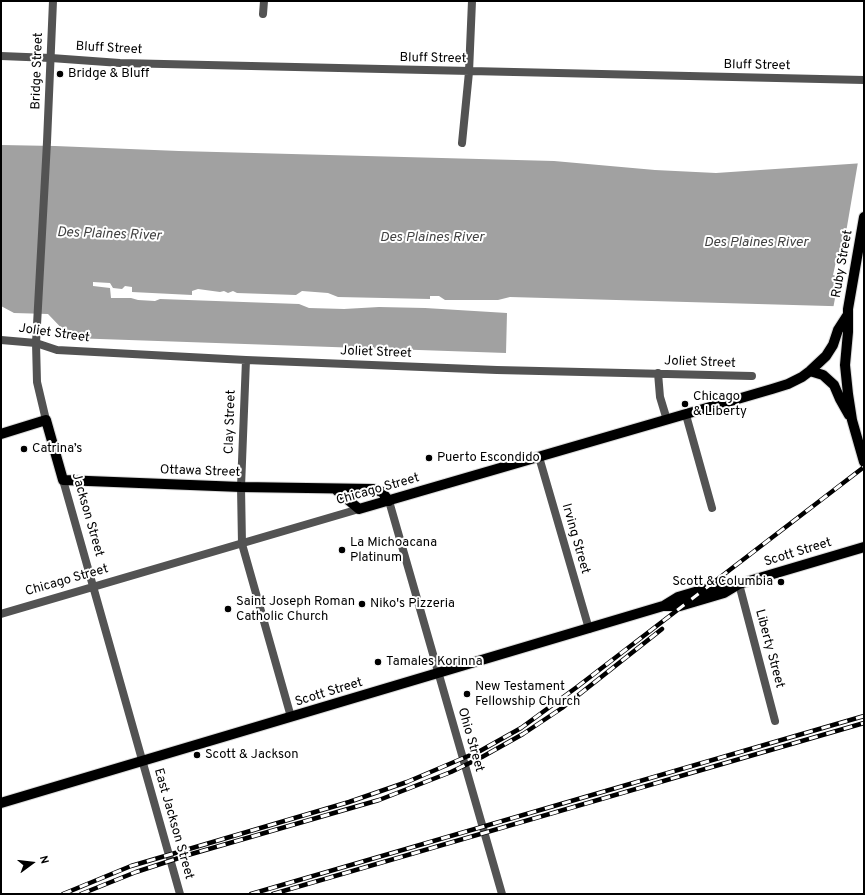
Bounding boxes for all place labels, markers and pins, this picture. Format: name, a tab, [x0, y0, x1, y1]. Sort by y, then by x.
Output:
place label: Bridge & Bluff	[68, 66, 149, 82]
marker: Bridge & Bluff	[55, 69, 65, 79]
place label: Chicago & Liberty	[693, 389, 747, 420]
marker: Chicago & Liberty	[680, 399, 690, 409]
place label: Catrina’s	[32, 441, 82, 457]
marker: Catrina’s	[19, 444, 29, 454]
place label: Puerto Escondido	[437, 450, 540, 466]
marker: Puerto Escondido	[424, 453, 434, 463]
place label: La Michoacana Platinum	[350, 535, 437, 566]
marker: La Michoacana Platinum	[337, 545, 347, 555]
place label: Scott & Columbia	[672, 574, 773, 590]
marker: Scott & Columbia	[776, 577, 786, 587]
place label: Saint Joseph Roman Catholic Church	[236, 594, 355, 625]
place label: Niko's Pizzeria	[370, 596, 455, 612]
marker: Niko's Pizzeria	[357, 599, 367, 609]
marker: Saint Joseph Roman Catholic Church	[223, 604, 233, 614]
place label: Tamales Korinna	[386, 654, 483, 670]
marker: Tamales Korinna	[373, 657, 383, 667]
place label: New Testament Fellowship Church	[475, 679, 580, 710]
marker: New Testament Fellowship Church	[462, 689, 472, 699]
place label: Scott & Jackson	[205, 747, 299, 763]
marker: Scott & Jackson	[192, 750, 202, 760]

